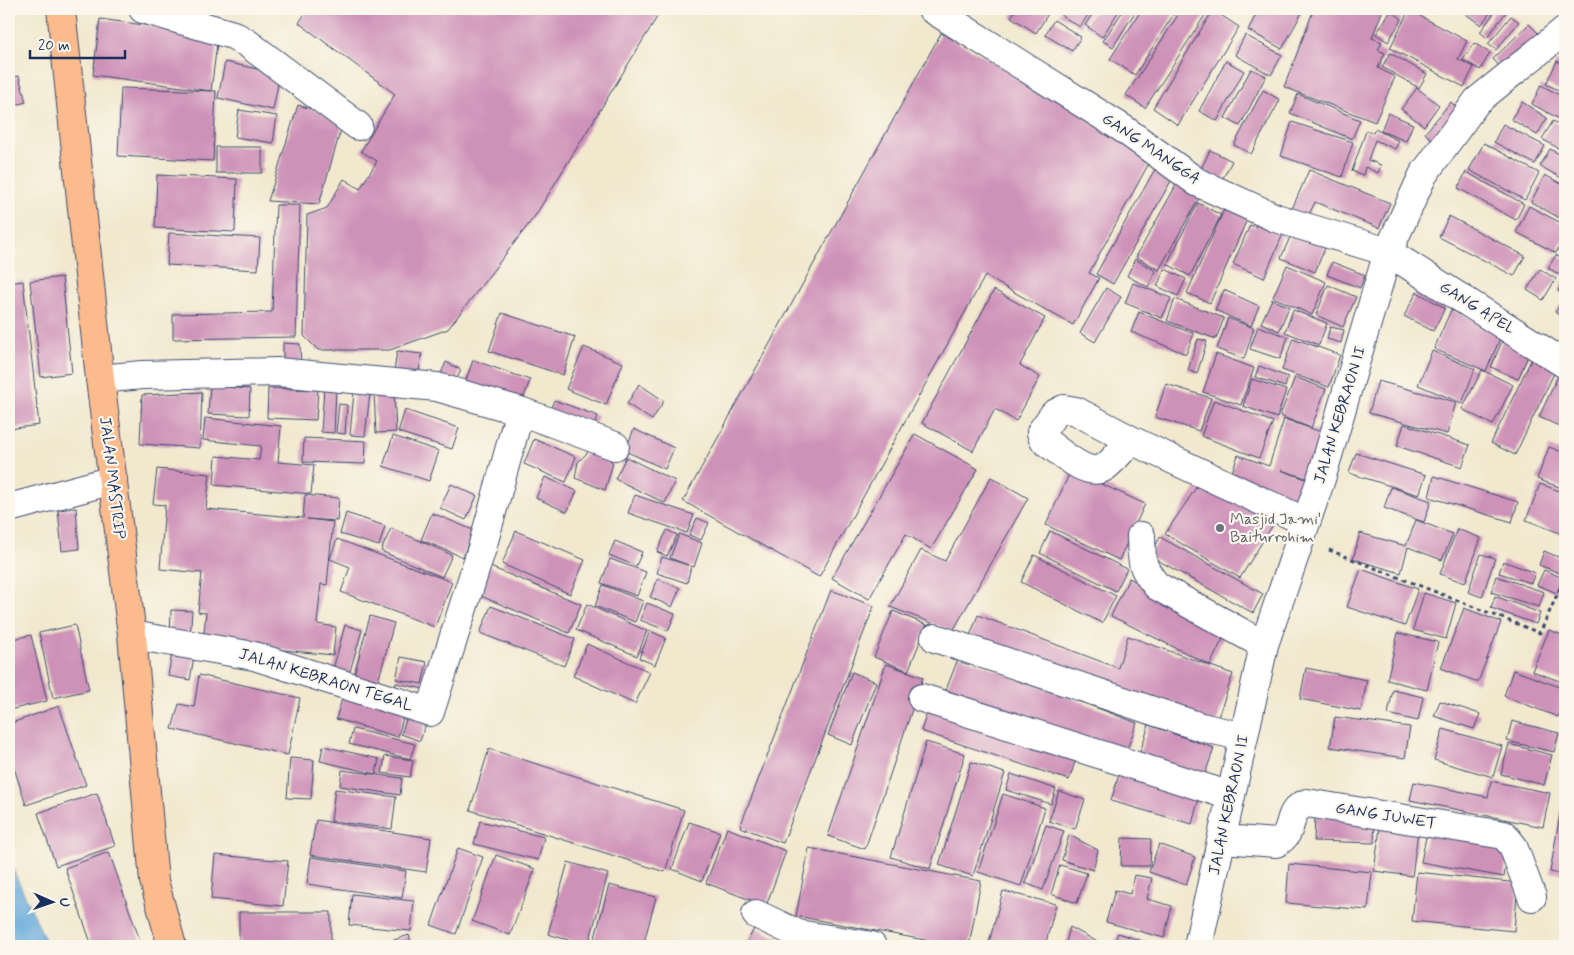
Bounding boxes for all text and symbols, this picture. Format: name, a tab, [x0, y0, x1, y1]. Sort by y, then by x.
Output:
scale bar	[30, 28, 125, 60]
text: 20 m	[38, 36, 70, 56]
street label: GANG MANGGA	[1098, 108, 1204, 190]
street label: GANG APEL	[1435, 277, 1519, 339]
street label: JALAN KEBRAON II	[1309, 344, 1371, 486]
street label: JALAN MASTRIP	[94, 416, 130, 540]
place label: Masjid Jami' Baiturrohim	[1230, 509, 1321, 548]
marker: Masjid Jami' Baiturrohim	[1214, 522, 1226, 534]
street label: JALAN KEBRAON TEGAL	[236, 643, 416, 717]
street label: JALAN KEBRAON II	[1204, 733, 1254, 877]
street label: GANG JUWET	[1334, 798, 1438, 834]
north arrow	[28, 878, 78, 928]
text: U	[55, 898, 73, 907]

